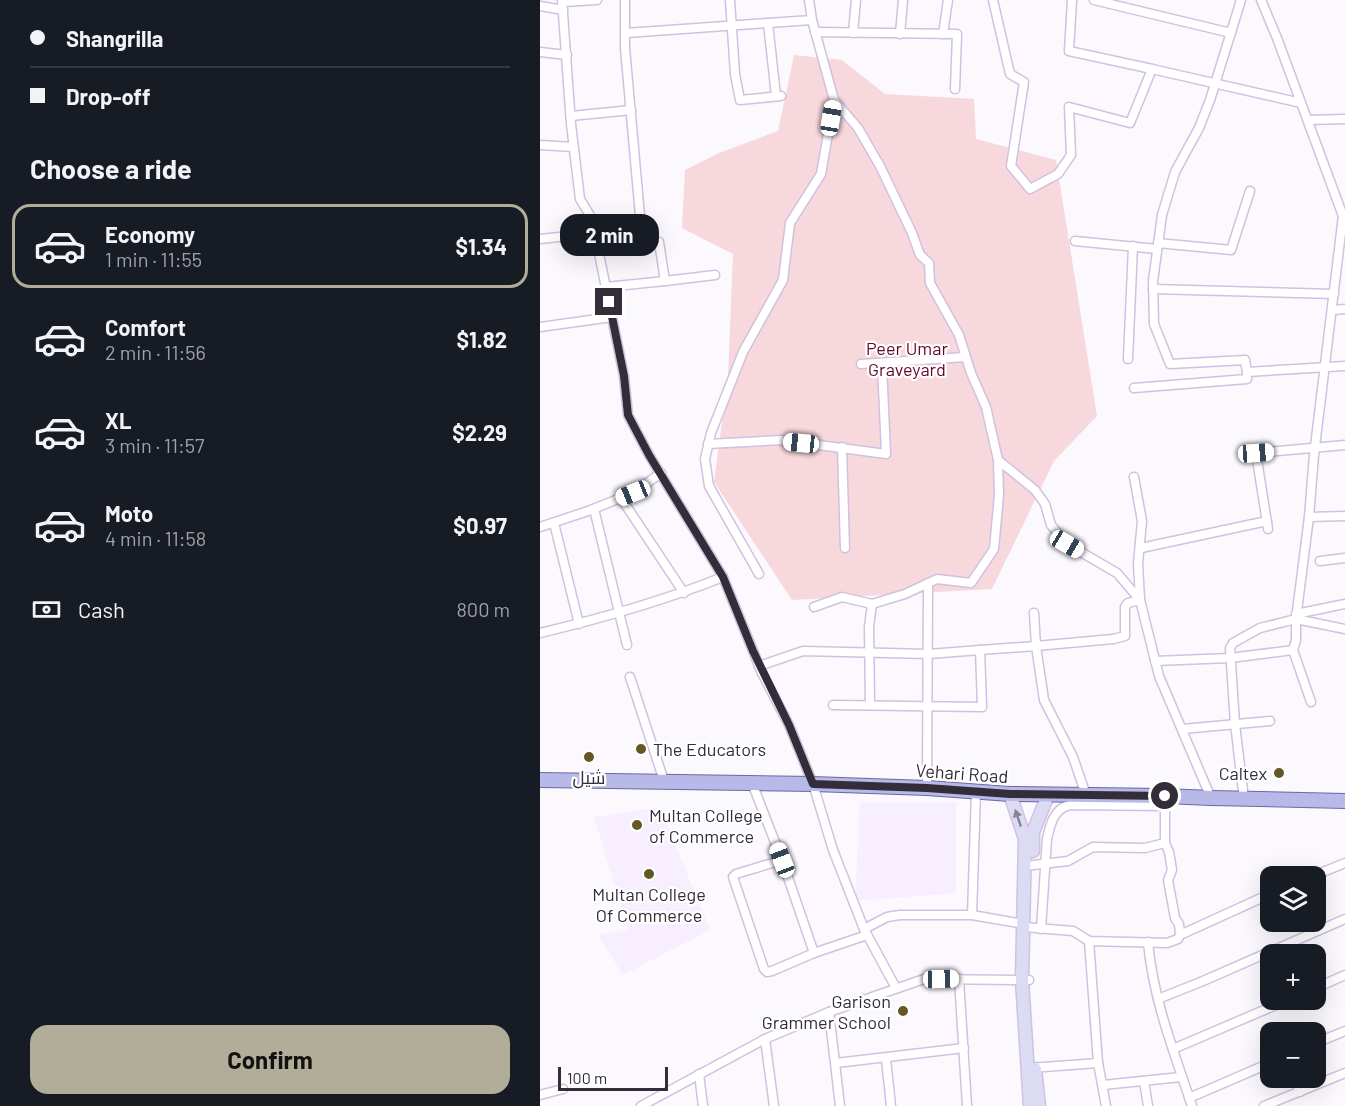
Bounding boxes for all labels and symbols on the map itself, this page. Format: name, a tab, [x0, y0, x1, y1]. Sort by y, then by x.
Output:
car	[819, 99, 843, 137]
callout: 2 min	[560, 215, 658, 257]
route end	[595, 288, 622, 315]
park label: Peer Umar Graveyard	[866, 337, 948, 380]
car	[782, 432, 820, 454]
car	[1237, 443, 1275, 463]
car	[613, 478, 653, 508]
car	[1047, 527, 1087, 561]
place label: The Educators	[653, 738, 766, 760]
marker: The Educators	[634, 742, 648, 756]
marker: شیل	[582, 750, 596, 764]
street label: Vehari Road	[915, 759, 1009, 787]
place label: Caltex	[1219, 762, 1267, 784]
place label: شیل	[573, 766, 605, 789]
marker: Caltex	[1272, 766, 1286, 780]
route start	[1151, 782, 1178, 809]
place label: Multan College of Commerce	[649, 804, 763, 847]
one-way arrow	[1013, 809, 1023, 827]
marker: Multan College of Commerce	[630, 818, 644, 832]
car	[767, 840, 797, 880]
marker: Multan College Of Commerce	[642, 867, 656, 881]
place label: Multan College Of Commerce	[592, 883, 706, 926]
car	[923, 970, 959, 988]
place label: Garison Grammer School	[762, 990, 891, 1033]
marker: Garison Grammer School	[896, 1004, 910, 1018]
scale bar	[558, 1064, 668, 1092]

